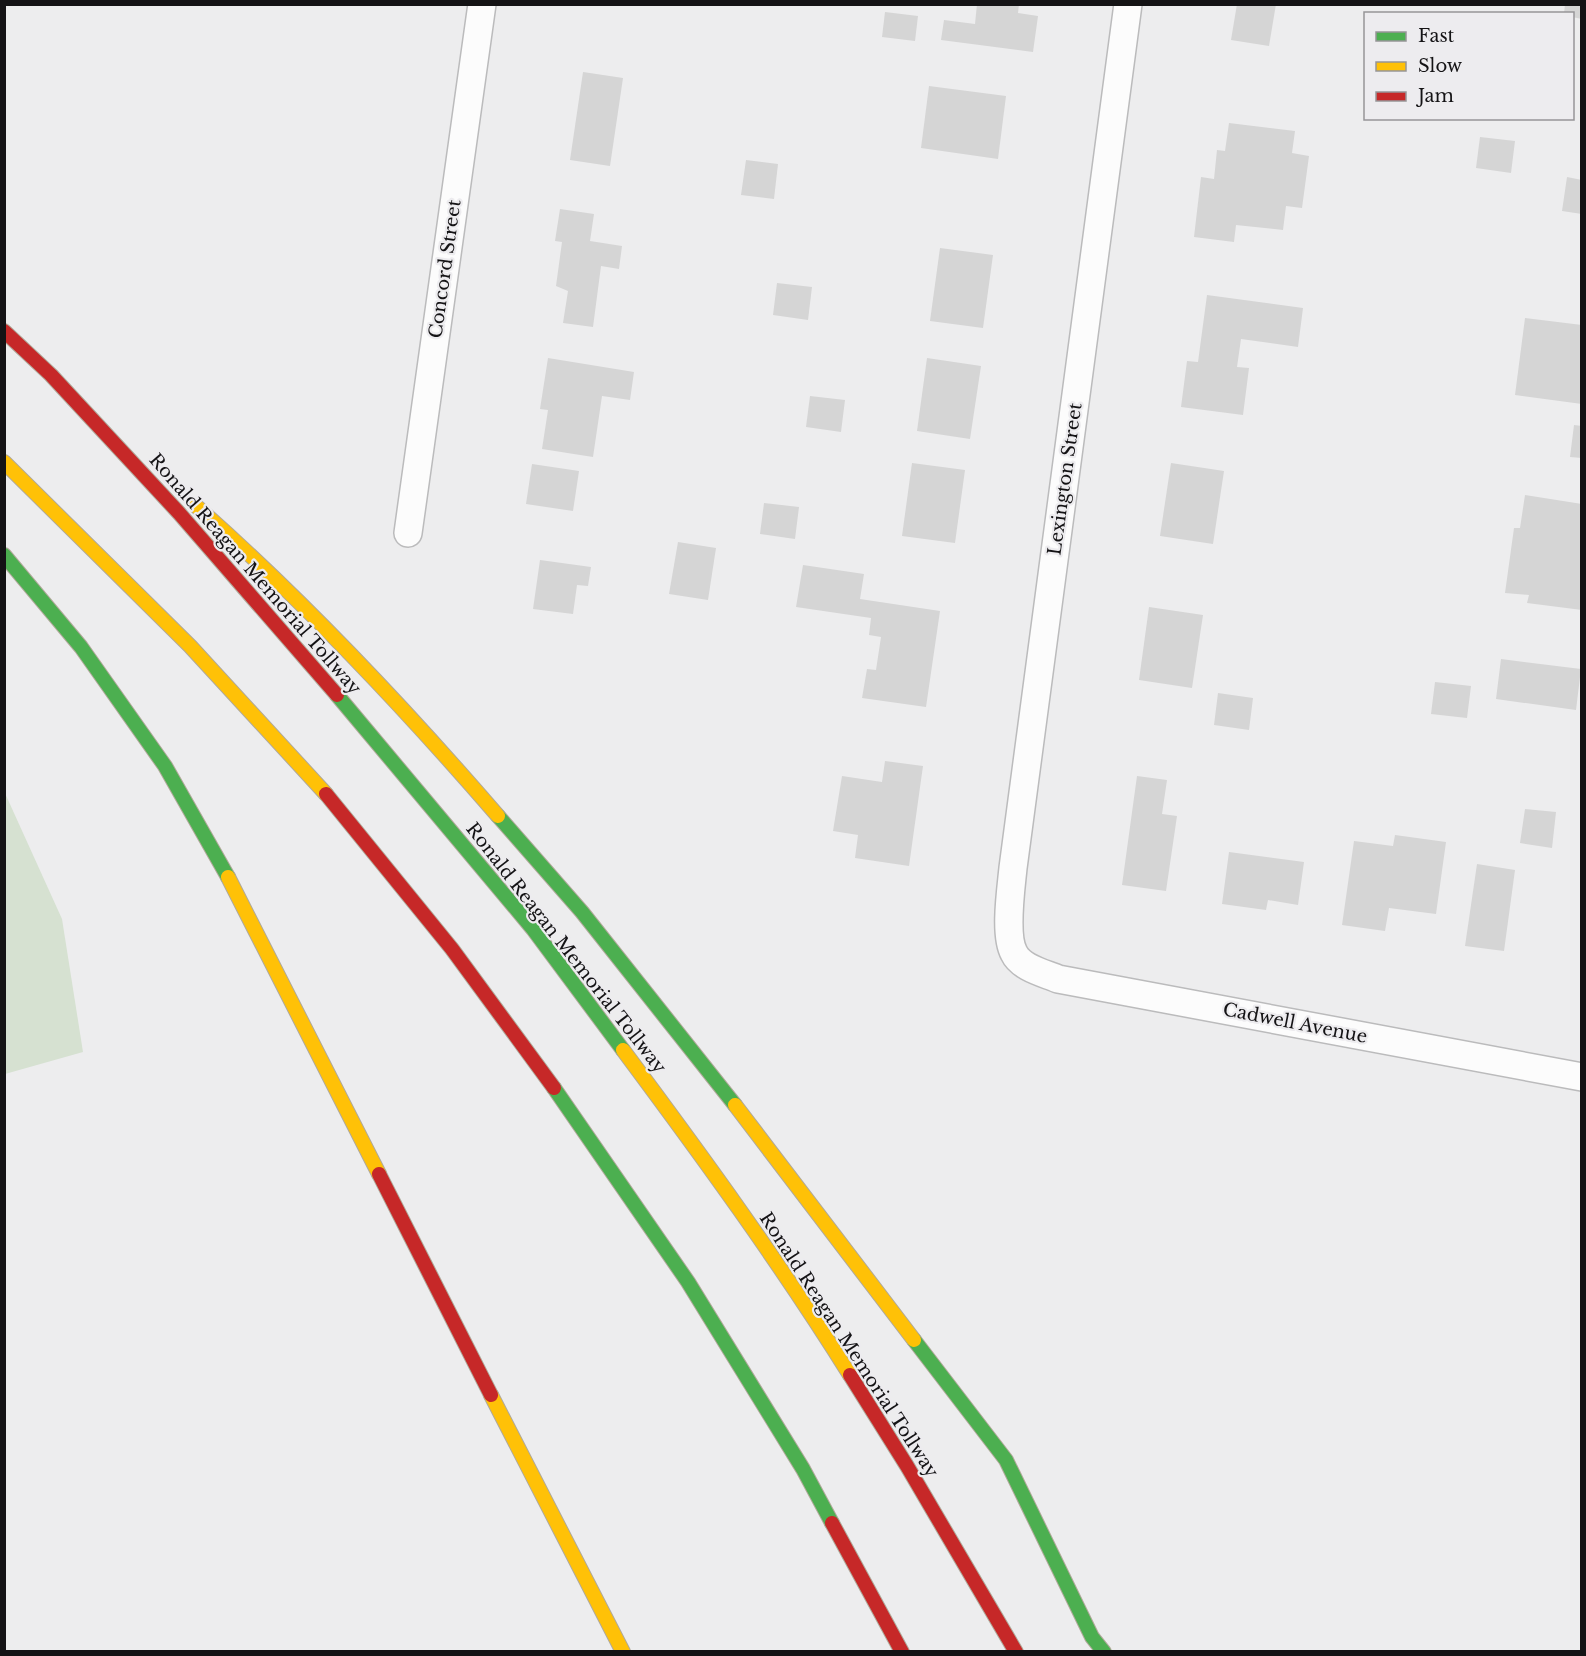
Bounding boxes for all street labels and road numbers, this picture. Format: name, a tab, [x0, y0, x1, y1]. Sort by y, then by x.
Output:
street label: Concord Street	[424, 198, 466, 340]
street label: Lexington Street	[1043, 401, 1087, 557]
street label: Ronald Reagan Memorial Tollway	[144, 449, 366, 699]
street label: Ronald Reagan Memorial Tollway	[461, 818, 671, 1078]
street label: Cadwell Avenue	[1221, 998, 1369, 1048]
street label: Ronald Reagan Memorial Tollway	[755, 1208, 943, 1482]

